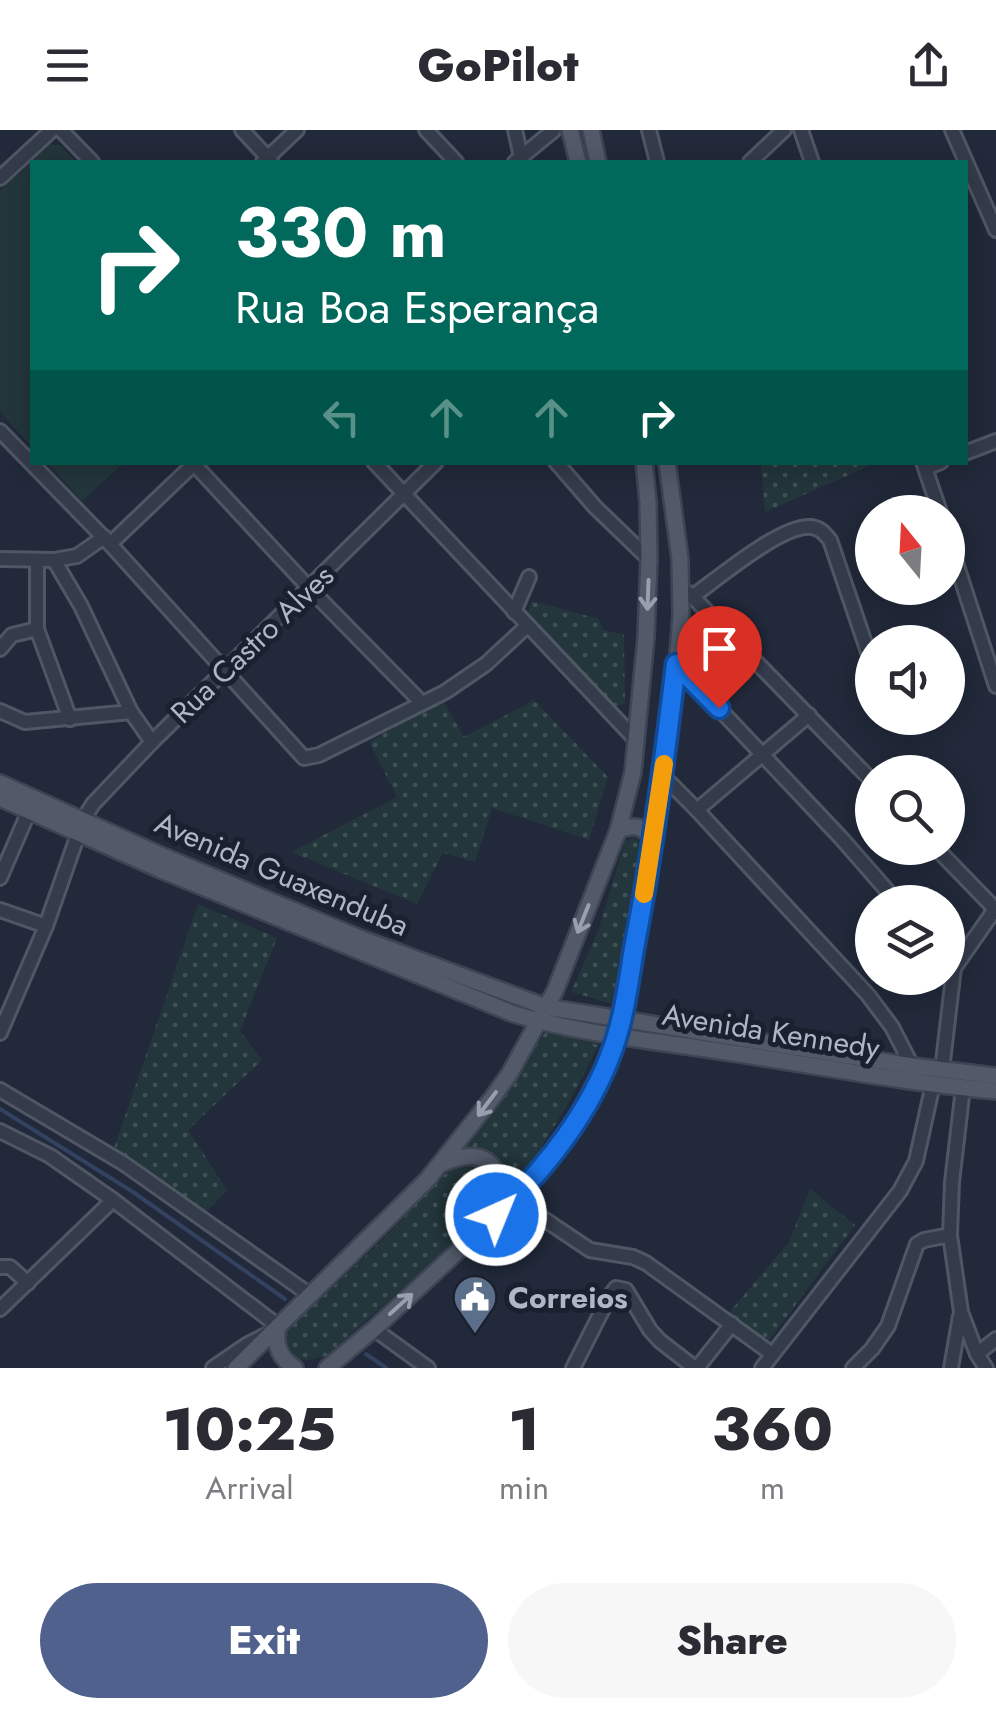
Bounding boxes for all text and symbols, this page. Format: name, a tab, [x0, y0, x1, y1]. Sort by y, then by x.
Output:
text: GoPilot	[417, 33, 579, 98]
icon: menu	[40, 38, 95, 93]
icon: share	[901, 38, 956, 93]
text: 330 m	[235, 182, 447, 283]
icon: right	[70, 200, 200, 330]
text: Rua Boa Esperança	[235, 275, 599, 340]
icon: left	[314, 390, 369, 445]
icon: ahead	[419, 390, 474, 445]
icon: ahead	[524, 390, 579, 445]
icon: right	[629, 390, 684, 445]
north arrow	[855, 495, 965, 605]
map controls	[855, 495, 965, 995]
street label: Rua Castro Alves	[161, 555, 343, 733]
one-way arrow	[638, 578, 657, 610]
pin	[677, 606, 762, 709]
icon: arrive	[692, 621, 747, 676]
button: sound	[855, 625, 965, 735]
button: search	[855, 755, 965, 865]
street label: Avenida Guaxenduba	[149, 801, 415, 947]
button: layers	[855, 885, 965, 995]
one-way arrow	[573, 904, 591, 934]
street label: Avenida Kennedy	[659, 993, 883, 1070]
one-way arrow	[477, 1090, 498, 1117]
position arrow	[444, 1163, 548, 1267]
public building icon: Correios	[452, 1274, 498, 1335]
place label: Correios	[508, 1276, 628, 1319]
one-way arrow	[388, 1293, 413, 1316]
text: 10:25	[163, 1386, 336, 1473]
text: 1	[508, 1386, 540, 1473]
text: 360	[712, 1386, 833, 1473]
text: Arrival	[205, 1465, 294, 1511]
text: min	[499, 1465, 549, 1511]
text: m	[760, 1465, 785, 1511]
button: Exit	[40, 1583, 488, 1698]
button: Share	[508, 1583, 956, 1698]

